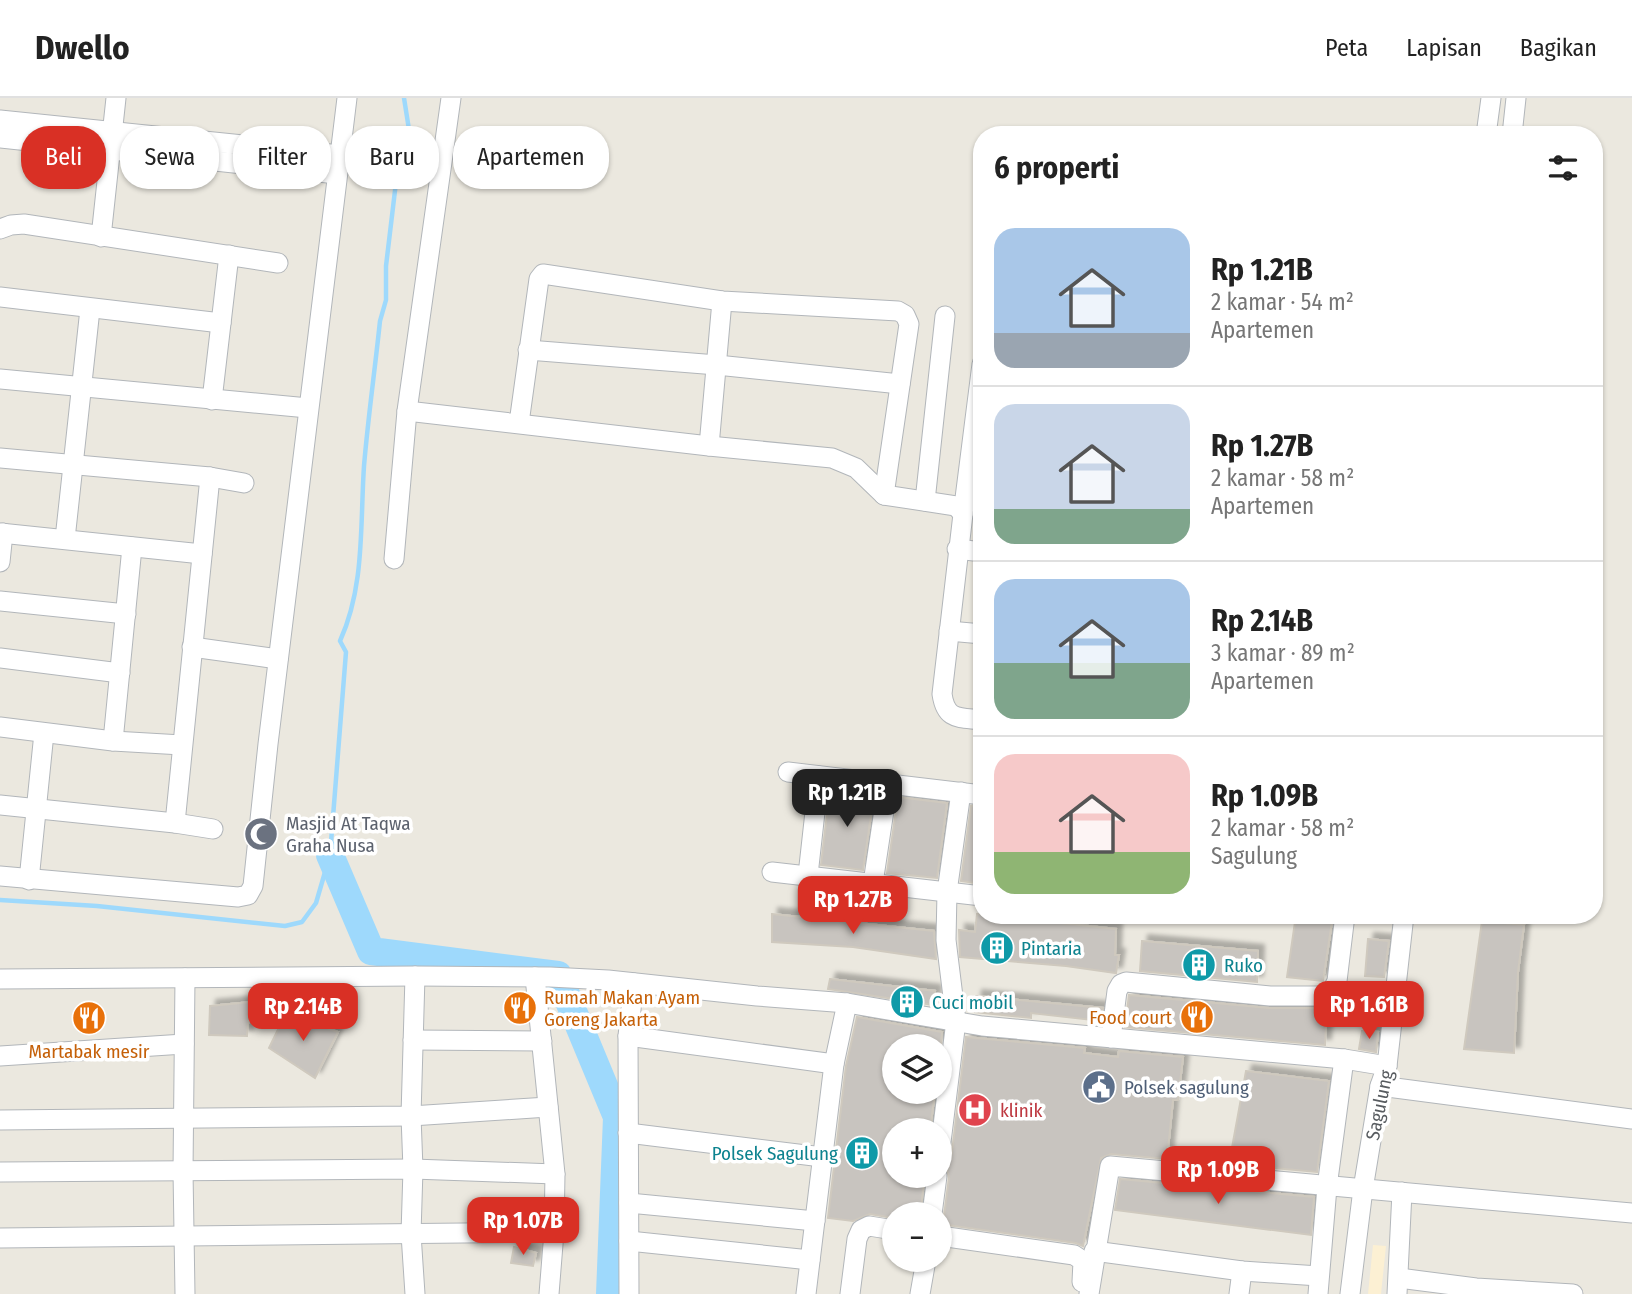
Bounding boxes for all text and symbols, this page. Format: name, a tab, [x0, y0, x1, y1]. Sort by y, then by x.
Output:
text: Dwello	[35, 28, 130, 68]
text: Peta	[1325, 34, 1368, 62]
text: Lapisan	[1406, 34, 1482, 62]
text: Bagikan	[1520, 34, 1597, 62]
chip: Beli	[21, 126, 106, 189]
chip: Sewa	[120, 126, 219, 189]
chip: Filter	[233, 126, 331, 189]
chip: Baru	[345, 126, 439, 189]
chip: Apartemen	[453, 126, 609, 189]
icon: filters	[1544, 149, 1582, 187]
text: 6 properti	[994, 150, 1119, 186]
text: Rp 1.21B	[1211, 252, 1313, 288]
icon: home	[1050, 256, 1134, 340]
text: 2 kamar · 54 m²	[1211, 288, 1354, 316]
text: Apartemen	[1211, 316, 1314, 344]
text: Rp 1.27B	[1211, 428, 1313, 464]
icon: home	[1050, 432, 1134, 516]
text: 2 kamar · 58 m²	[1211, 464, 1354, 492]
text: Apartemen	[1211, 492, 1314, 520]
text: Rp 2.14B	[1211, 603, 1313, 639]
icon: home	[1050, 607, 1134, 691]
text: 3 kamar · 89 m²	[1211, 639, 1355, 667]
text: Apartemen	[1211, 667, 1314, 695]
pin: Rp 1.21B	[775, 770, 919, 829]
text: Rp 1.21B	[808, 778, 886, 806]
text: Rp 1.09B	[1211, 778, 1318, 814]
icon: home	[1050, 782, 1134, 866]
place label: Masjid At Taqwa Graha Nusa	[286, 812, 411, 857]
text: 2 kamar · 58 m²	[1211, 814, 1354, 842]
mosque icon: Masjid At Taqwa Graha Nusa	[242, 815, 280, 853]
text: Sagulung	[1211, 842, 1297, 870]
pin: Rp 1.27B	[781, 876, 925, 936]
text: Rp 1.27B	[814, 885, 892, 913]
building icon: Pintaria	[978, 929, 1016, 967]
place label: Pintaria	[1021, 937, 1082, 960]
building icon: Ruko	[1180, 946, 1218, 984]
place label: Ruko	[1224, 954, 1263, 977]
pin: Rp 1.61B	[1297, 982, 1441, 1041]
building icon: Cuci mobil	[888, 983, 926, 1021]
pin: Rp 2.14B	[231, 984, 375, 1043]
place label: Rumah Makan Ayam Goreng Jakarta	[544, 986, 700, 1031]
restaurant icon: Rumah Makan Ayam Goreng Jakarta	[501, 989, 539, 1027]
text: Rp 1.61B	[1330, 990, 1408, 1018]
place label: Cuci mobil	[932, 991, 1013, 1014]
text: Rp 2.14B	[264, 992, 342, 1020]
restaurant icon: Food court	[1178, 998, 1216, 1036]
restaurant icon: Martabak mesir	[70, 999, 108, 1037]
place label: Food court	[1089, 1006, 1173, 1029]
map controls	[882, 1034, 952, 1272]
button: layers	[882, 1034, 952, 1104]
place label: Martabak mesir	[29, 1040, 150, 1063]
public building icon: Polsek sagulung	[1080, 1068, 1118, 1106]
street label: Sagulung	[1361, 1068, 1398, 1142]
place label: Polsek sagulung	[1124, 1076, 1249, 1099]
hospital icon: klinik	[956, 1091, 994, 1129]
place label: klinik	[1000, 1099, 1042, 1122]
button: +	[882, 1118, 952, 1188]
building icon: Polsek Sagulung	[843, 1134, 881, 1172]
place label: Polsek Sagulung	[712, 1142, 838, 1165]
pin: Rp 1.09B	[1146, 1146, 1290, 1206]
text: Rp 1.09B	[1177, 1155, 1259, 1183]
pin: Rp 1.07B	[451, 1198, 595, 1257]
button: −	[882, 1202, 952, 1272]
text: Rp 1.07B	[483, 1206, 563, 1234]

